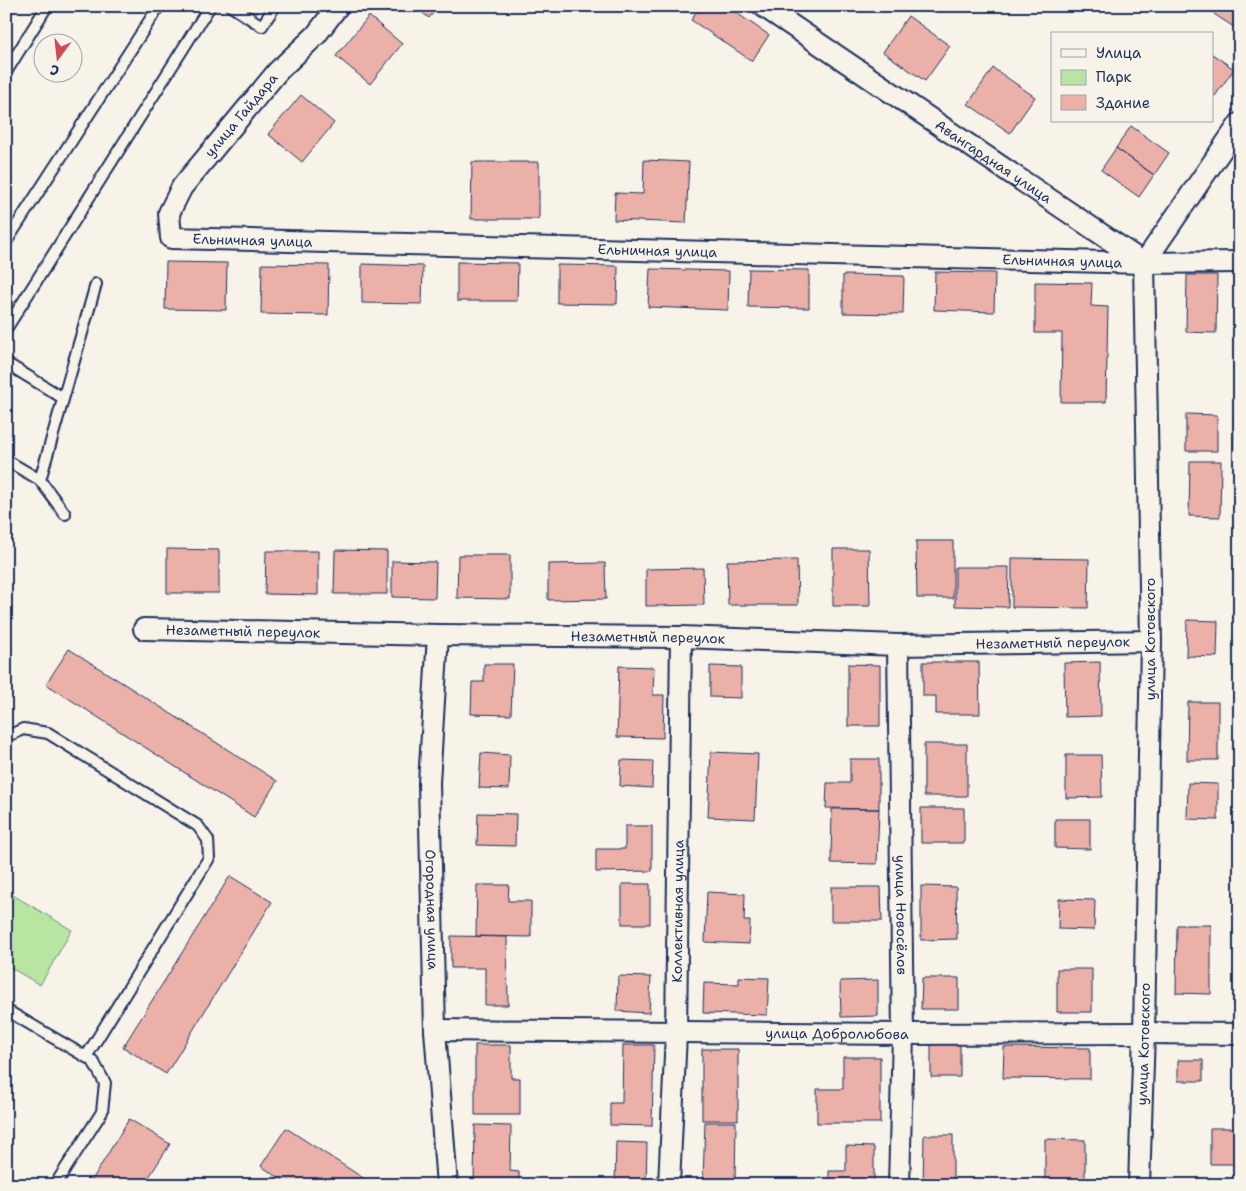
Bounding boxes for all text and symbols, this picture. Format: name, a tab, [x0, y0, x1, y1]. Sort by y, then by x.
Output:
north arrow	[32, 32, 82, 82]
legend	[1051, 32, 1214, 122]
text: Улица	[1096, 43, 1142, 63]
text: С	[48, 61, 61, 80]
text: Парк	[1096, 67, 1132, 87]
street label: улица Гайдара	[201, 69, 282, 161]
text: Здание	[1096, 93, 1150, 113]
street label: Авангардная улица	[932, 116, 1055, 207]
street label: Ельничная улица	[192, 230, 313, 251]
street label: Ельничная улица	[597, 240, 718, 261]
street label: Ельничная улица	[1002, 250, 1123, 271]
street label: улица Котовского	[1141, 578, 1159, 700]
street label: Незаметный переулок	[166, 620, 321, 642]
street label: Незаметный переулок	[571, 627, 726, 648]
street label: Незаметный переулок	[975, 632, 1131, 653]
street label: Коллективная улица	[668, 839, 687, 983]
street label: Огородная улица	[422, 849, 443, 970]
street label: улица Новосёлов	[892, 855, 911, 975]
street label: улица Котовского	[1133, 983, 1154, 1106]
street label: улица Добролюбова	[765, 1024, 909, 1043]

